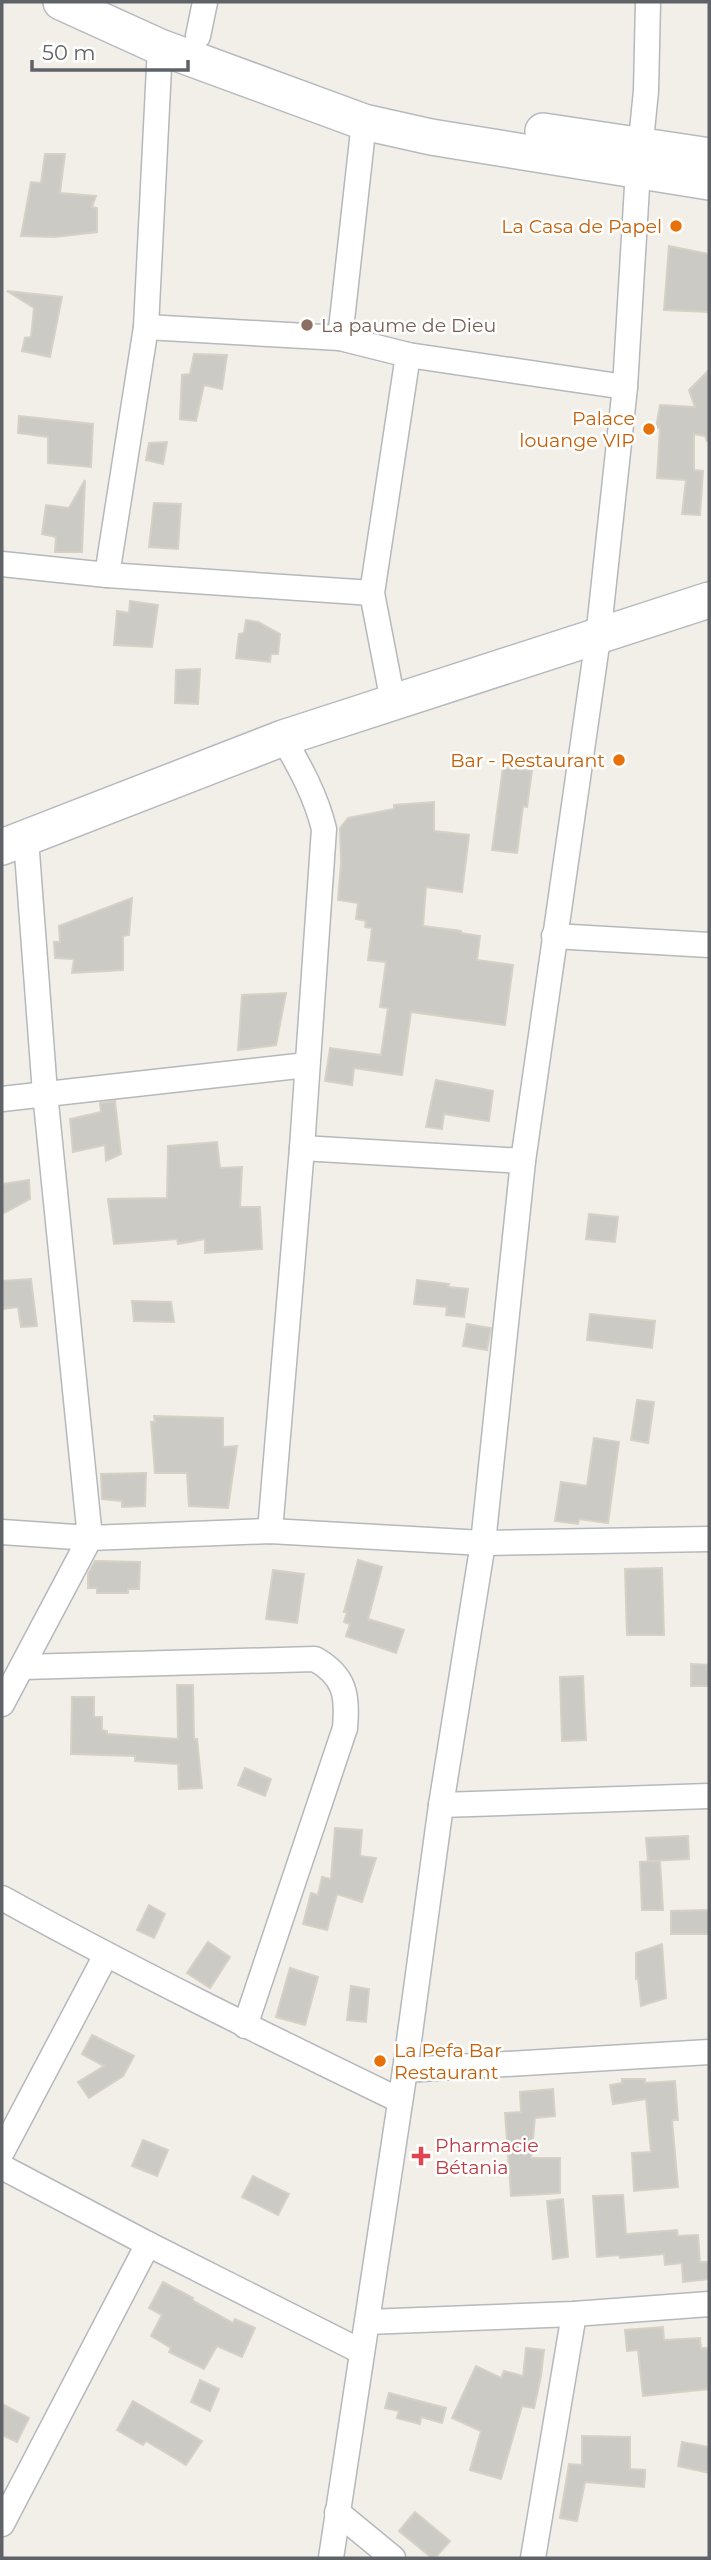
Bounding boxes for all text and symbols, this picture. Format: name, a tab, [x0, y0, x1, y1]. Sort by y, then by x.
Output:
scale bar	[32, 28, 187, 72]
text: 50 m	[42, 40, 96, 65]
place label: La Casa de Papel	[501, 215, 662, 238]
marker: La Casa de Papel	[668, 218, 684, 234]
place label: La paume de Dieu	[321, 314, 496, 337]
marker: La paume de Dieu	[299, 317, 315, 333]
place label: Palace louange VIP	[519, 407, 635, 452]
marker: Palace louange VIP	[641, 421, 657, 437]
place label: Bar - Restaurant	[450, 749, 605, 772]
marker: Bar - Restaurant	[611, 752, 627, 768]
place label: La Pefa Bar Restaurant	[394, 2039, 502, 2084]
marker: La Pefa Bar Restaurant	[372, 2053, 388, 2069]
place label: Pharmacie Bétania	[435, 2134, 539, 2179]
marker: Pharmacie Bétania	[413, 2148, 429, 2164]

